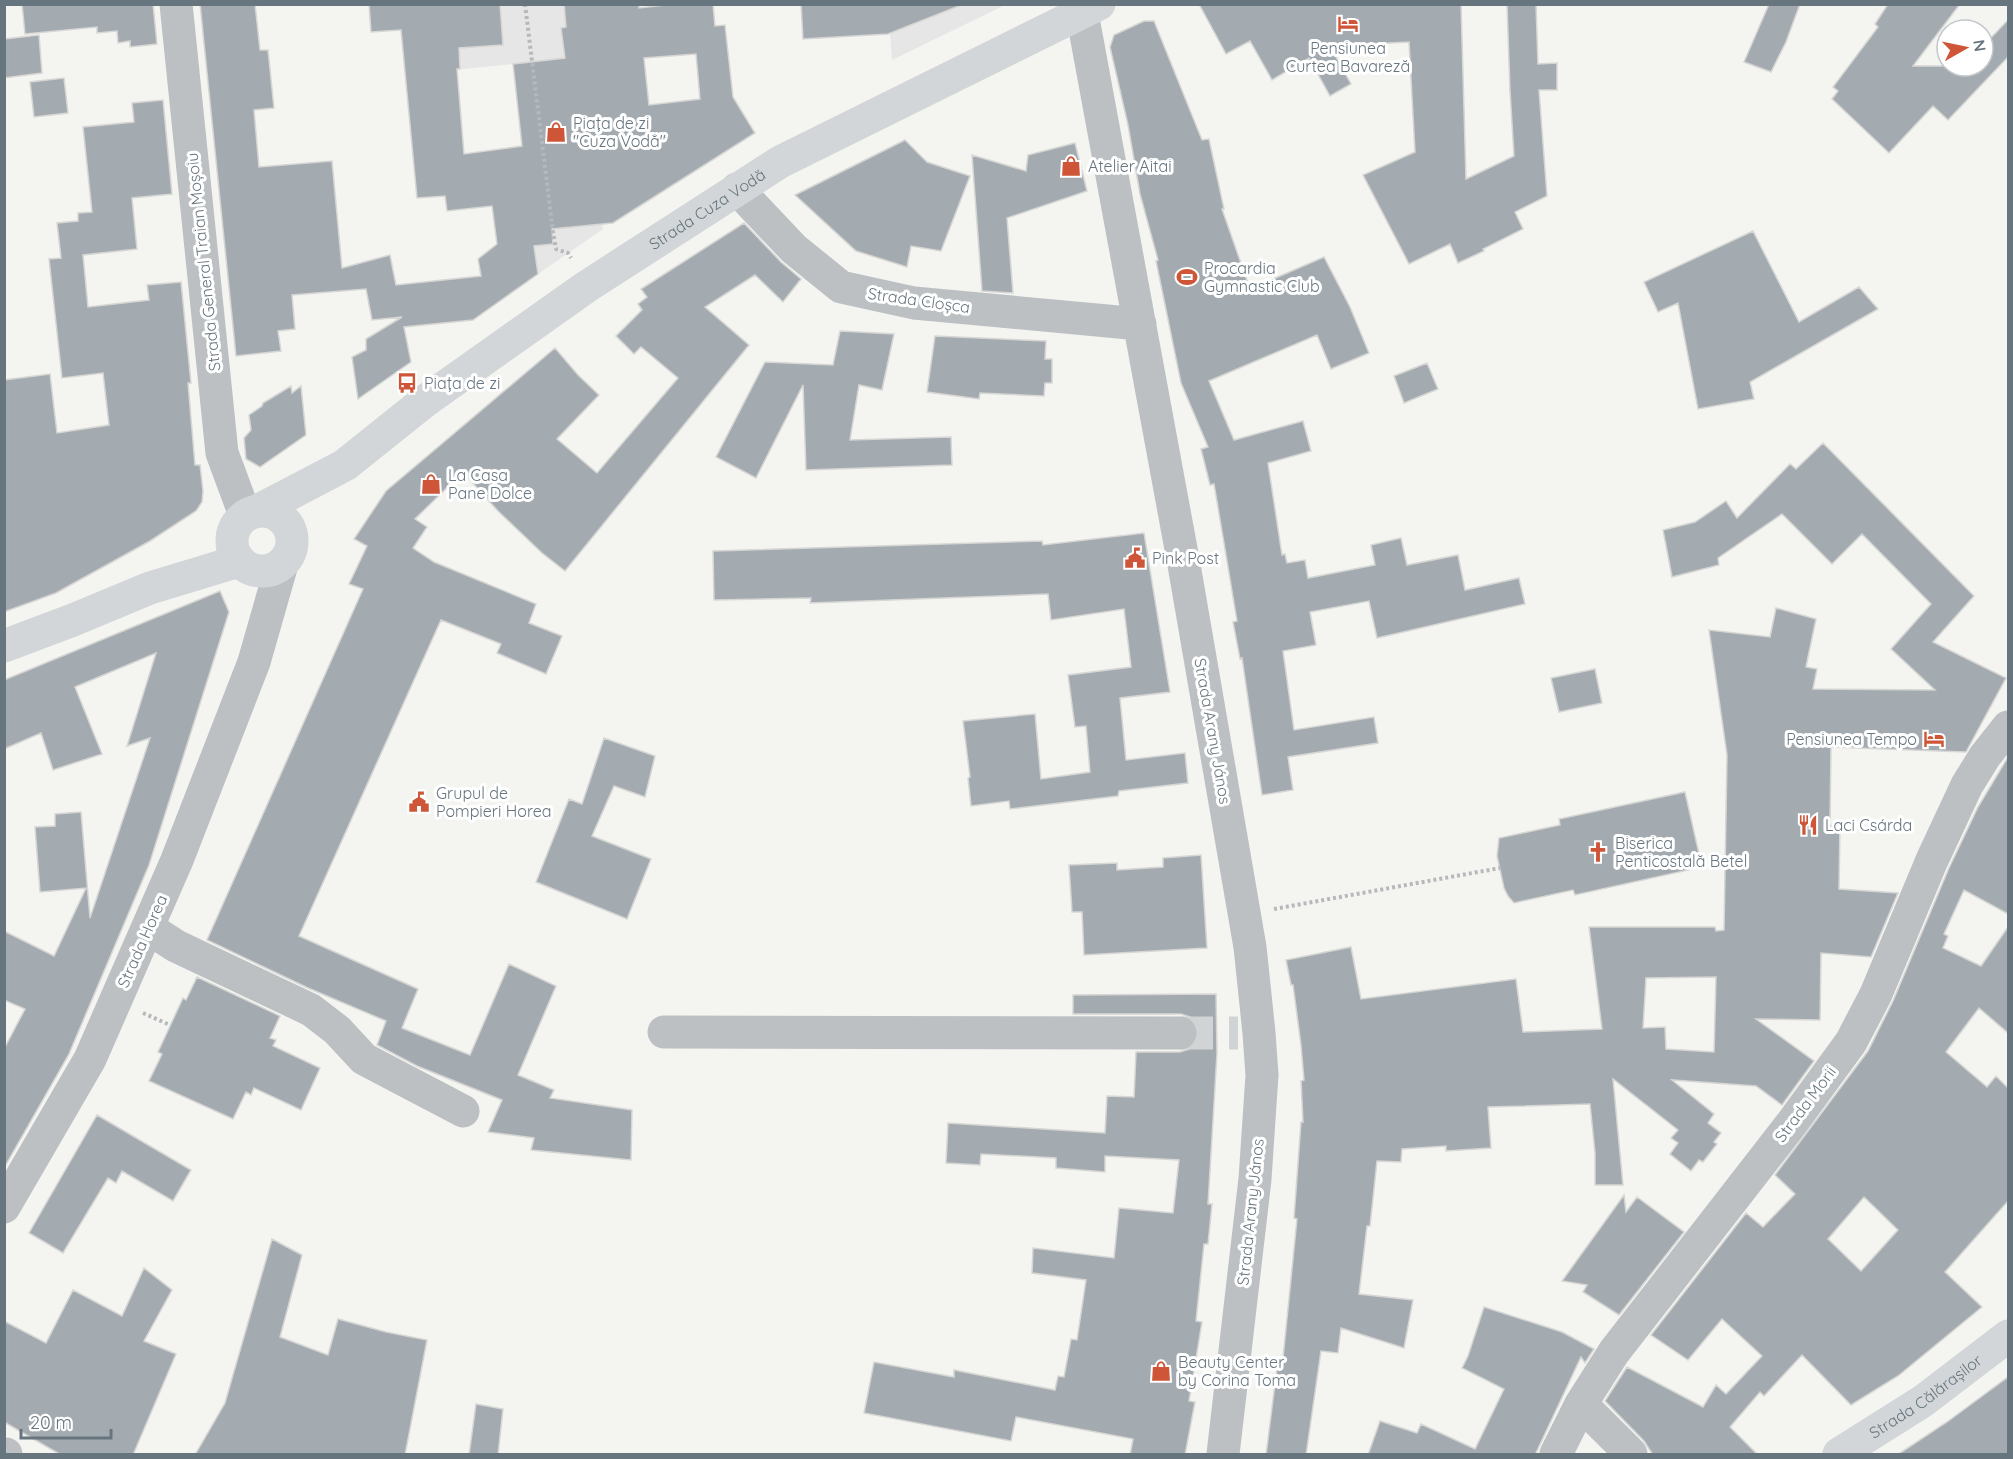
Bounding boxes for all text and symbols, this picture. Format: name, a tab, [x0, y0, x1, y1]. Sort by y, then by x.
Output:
hotel icon: Pensiunea Curtea Bavareză	[1336, 12, 1360, 36]
north arrow	[1935, 18, 1995, 78]
place label: Pensiunea Curtea Bavareză	[1286, 38, 1410, 76]
text: N	[1969, 38, 1991, 53]
place label: Piața de zi "Cuza Vodă"	[573, 113, 666, 151]
shop icon: Piața de zi "Cuza Vodă"	[544, 120, 568, 144]
street label: Strada General Traian Moșoiu	[182, 152, 224, 372]
shop icon: Atelier Aitai	[1059, 154, 1083, 178]
place label: Atelier Aitai	[1088, 156, 1172, 176]
street label: Strada Cuza Vodă	[645, 164, 769, 254]
place label: Procardia Gymnastic Club	[1204, 258, 1320, 296]
sports icon: Procardia Gymnastic Club	[1175, 265, 1199, 289]
street label: Strada Cloșca	[867, 283, 971, 317]
bus stop icon: Piața de zi	[395, 371, 419, 395]
place label: Piața de zi	[424, 373, 500, 393]
place label: La Casa Pane Dolce	[448, 465, 532, 503]
shop icon: La Casa Pane Dolce	[419, 472, 443, 496]
public building icon: Pink Post	[1123, 546, 1147, 570]
place label: Pink Post	[1152, 548, 1219, 568]
street label: Strada Arany János	[1190, 657, 1236, 805]
hotel icon: Pensiunea Tempo	[1922, 727, 1946, 751]
place label: Pensiunea Tempo	[1786, 729, 1917, 749]
place label: Grupul de Pompieri Horea	[436, 783, 552, 821]
public building icon: Grupul de Pompieri Horea	[407, 790, 431, 814]
restaurant icon: Laci Csárda	[1796, 813, 1820, 837]
place label: Laci Csárda	[1825, 815, 1912, 835]
place label: Biserica Penticostală Betel	[1615, 833, 1747, 871]
church icon: Biserica Penticostală Betel	[1586, 840, 1610, 864]
street label: Strada Horea	[113, 891, 171, 991]
street label: Strada Morii	[1770, 1062, 1840, 1146]
street label: Strada Arany János	[1232, 1137, 1268, 1287]
street label: Strada Călărașilor	[1865, 1350, 1986, 1443]
place label: Beauty Center by Corina Toma	[1178, 1352, 1296, 1390]
shop icon: Beauty Center by Corina Toma	[1149, 1359, 1173, 1383]
scale bar	[21, 1402, 111, 1440]
text: 20 m	[30, 1411, 72, 1434]

